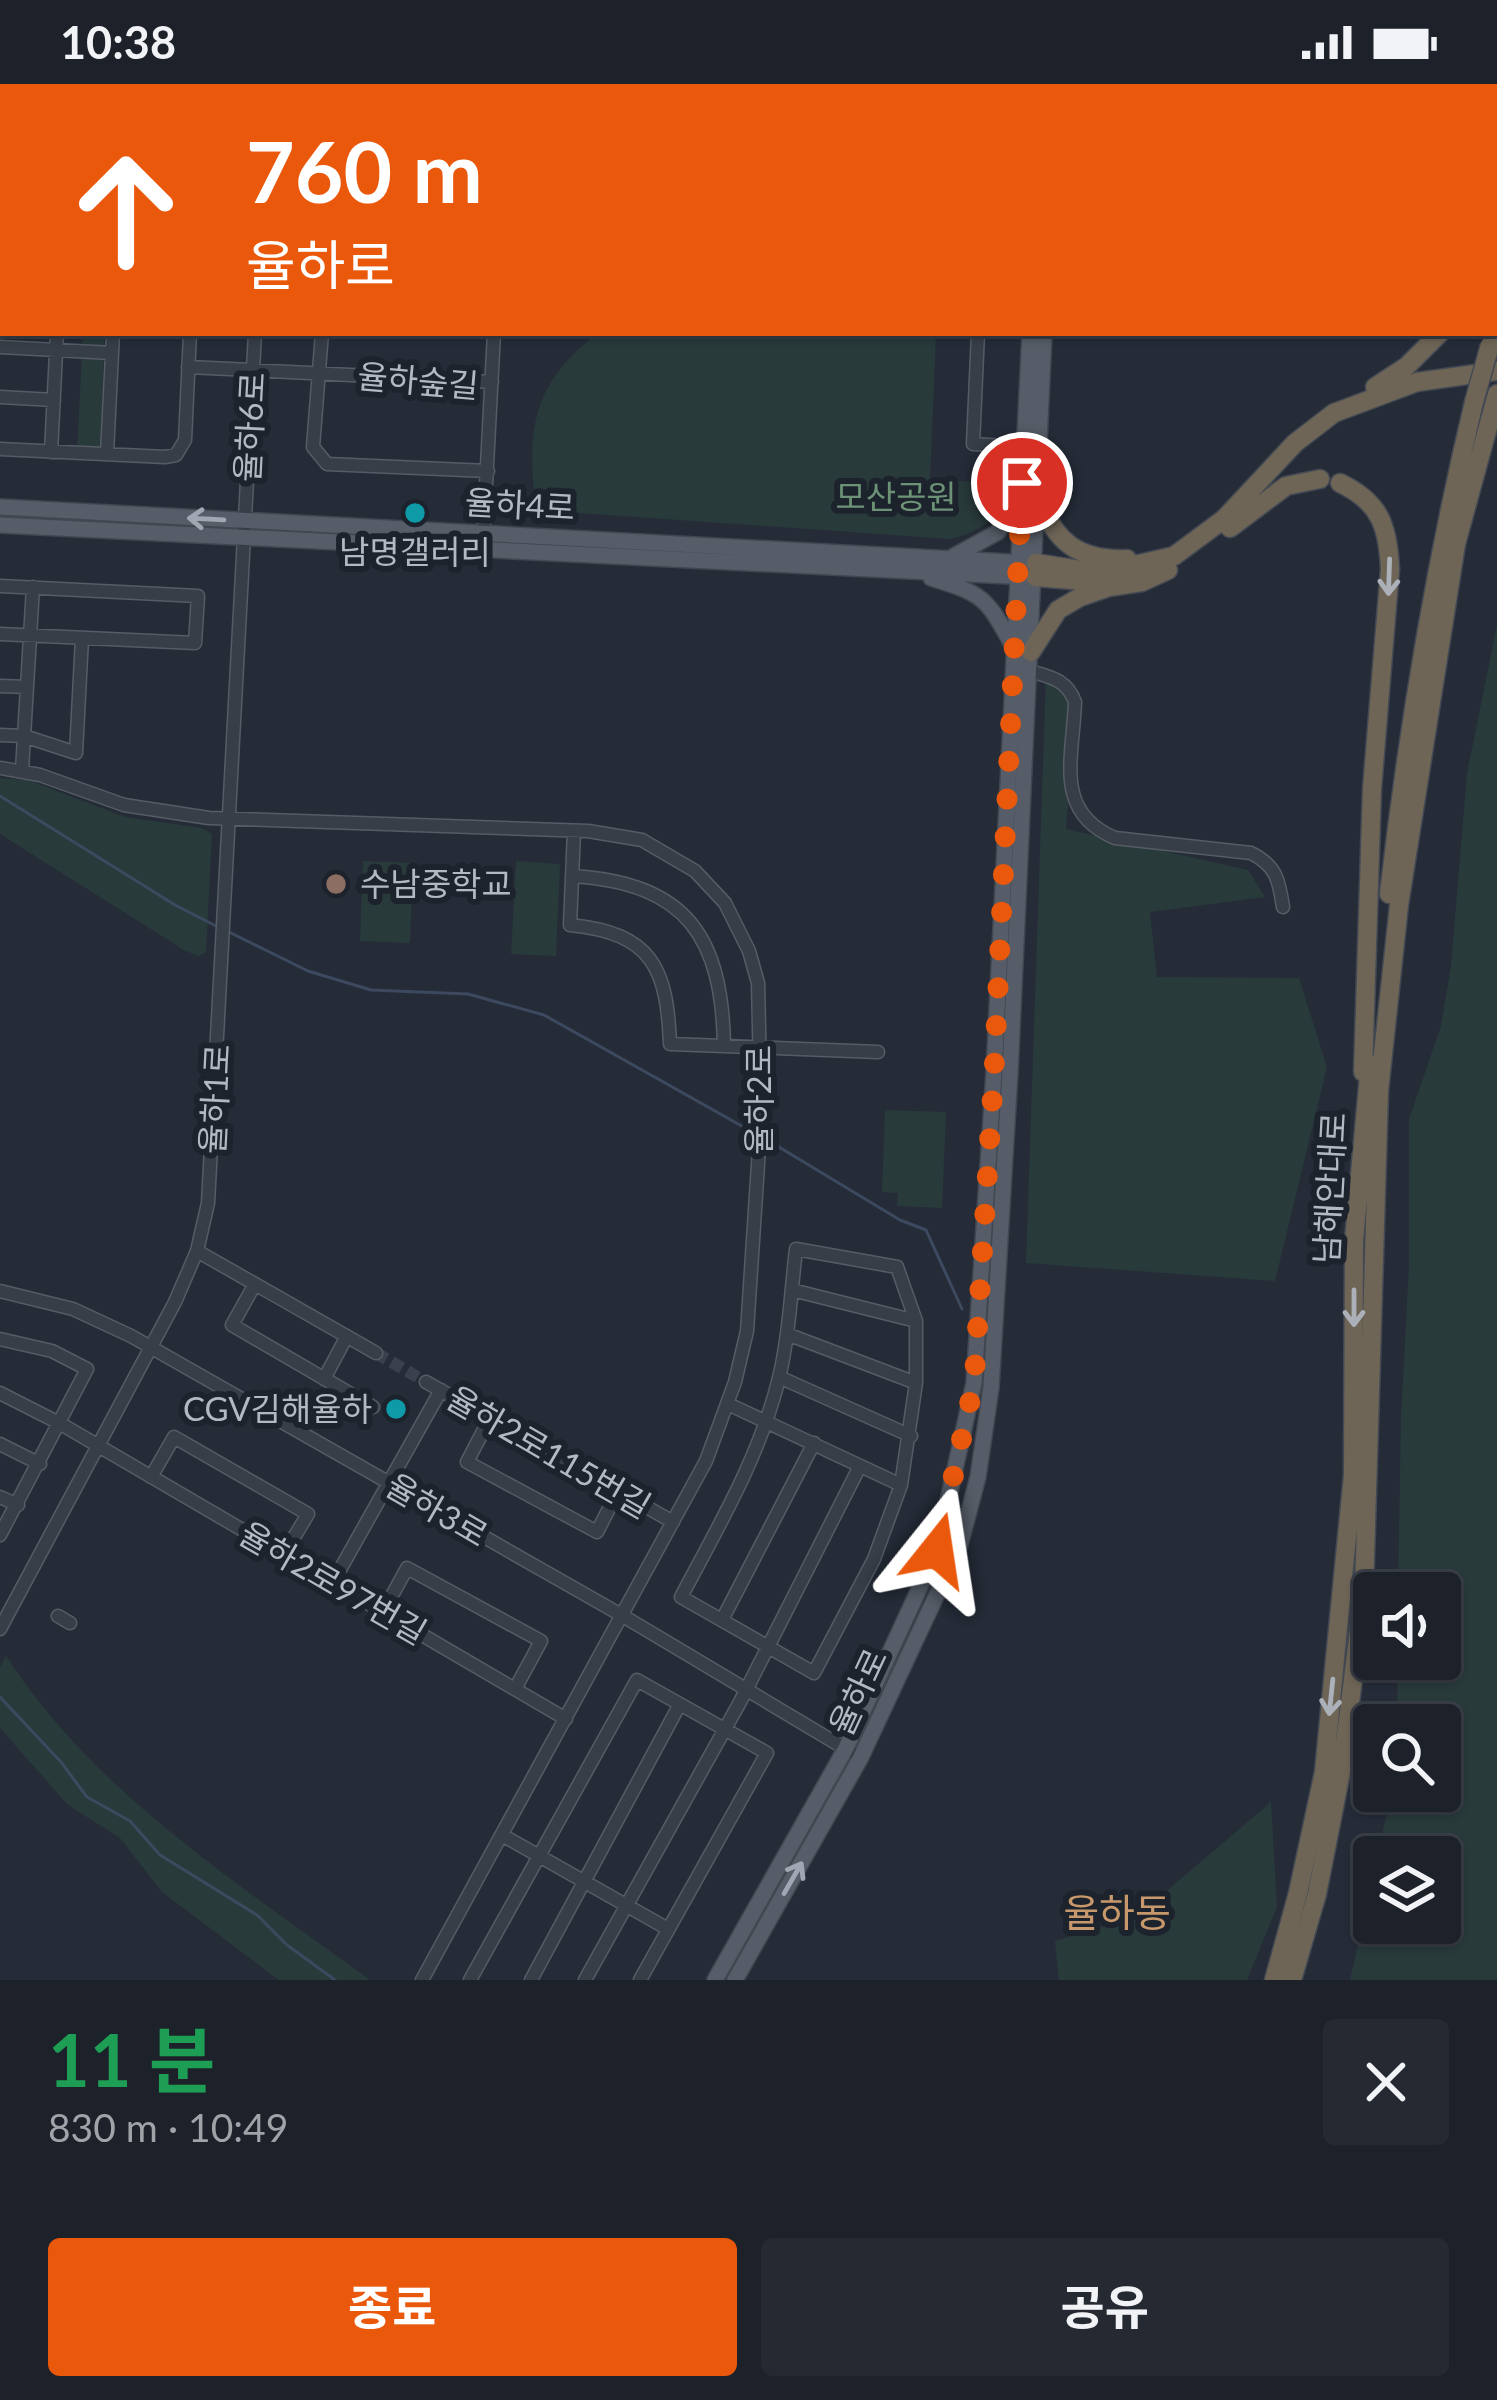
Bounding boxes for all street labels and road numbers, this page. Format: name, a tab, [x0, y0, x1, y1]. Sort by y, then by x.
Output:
street label: 율하숲길	[356, 355, 480, 405]
street label: 율하6로	[226, 371, 272, 483]
street label: 율하4로	[464, 481, 576, 527]
street label: 율하1로	[191, 1043, 237, 1155]
street label: 율하2로	[738, 1045, 778, 1155]
street label: 남해안대로	[1305, 1111, 1353, 1265]
street label: 율하2로115번길	[441, 1377, 658, 1526]
street label: 율하3로	[380, 1464, 495, 1554]
street label: 율하2로97번길	[233, 1513, 434, 1652]
street label: 율하로	[820, 1642, 894, 1741]

